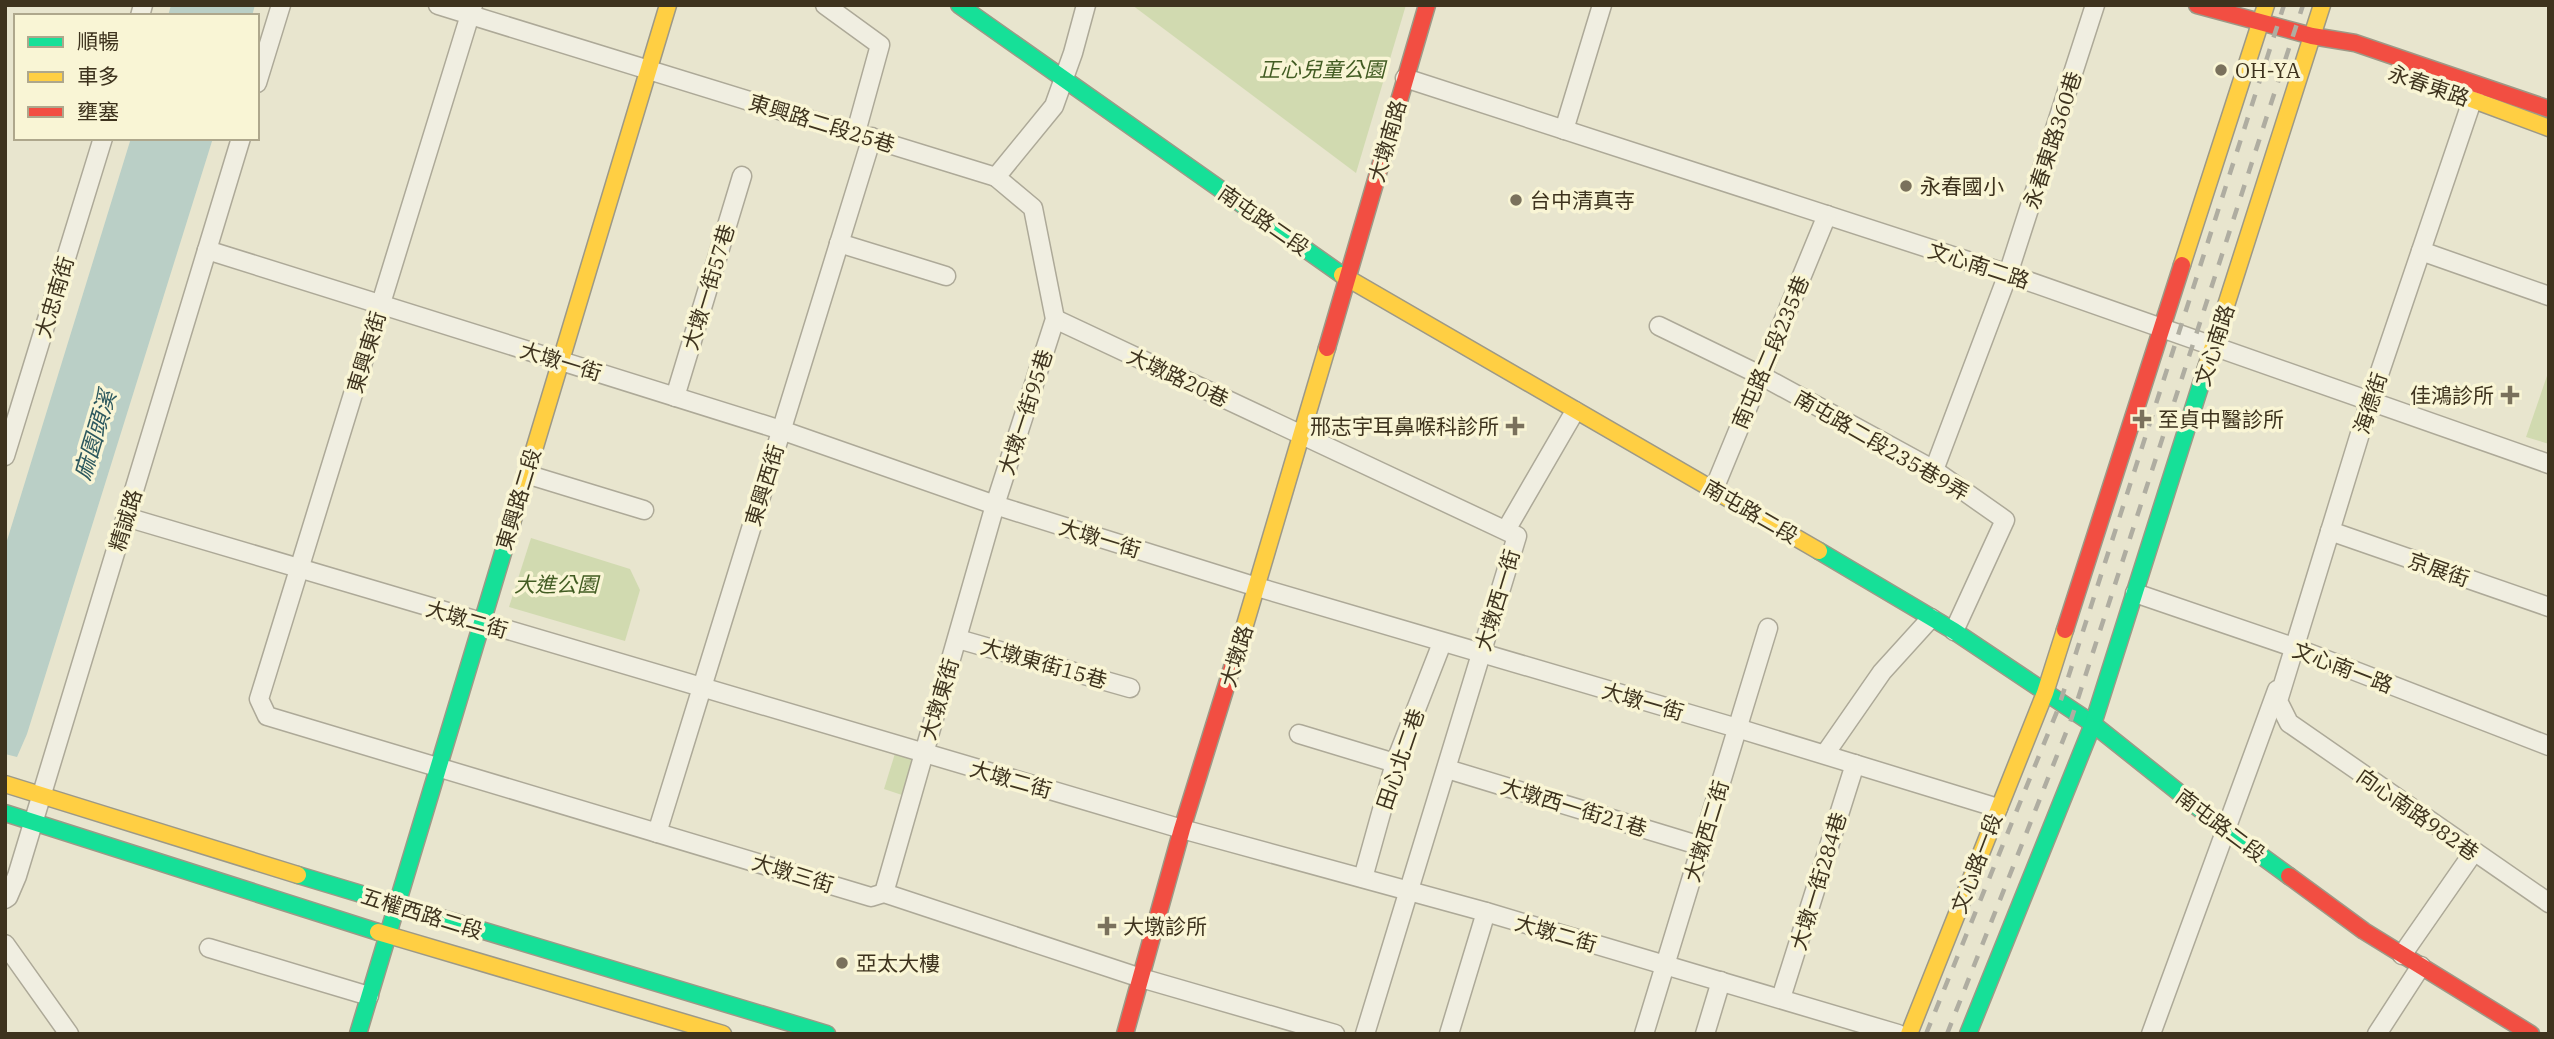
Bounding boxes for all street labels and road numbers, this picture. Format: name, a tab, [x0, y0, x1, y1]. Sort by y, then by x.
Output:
street label: 永春東路	[2385, 58, 2473, 112]
street label: 永春東路360巷	[2017, 68, 2087, 212]
street label: 東興路二段25巷	[746, 88, 898, 158]
street label: 大墩南路	[1362, 97, 1412, 185]
street label: 南屯路二段	[1213, 178, 1315, 262]
street label: 大墩一街57巷	[676, 221, 740, 353]
street label: 文心南二路	[1925, 235, 2033, 295]
street label: 大忠南街	[28, 253, 80, 341]
street label: 南屯路二段235巷	[1725, 271, 1815, 433]
street label: 文心南路	[2188, 301, 2240, 389]
street label: 東興東街	[340, 308, 392, 396]
street label: 大墩一街	[517, 335, 605, 387]
street label: 大墩路20巷	[1123, 341, 1233, 413]
street label: 大墩一街95巷	[992, 346, 1058, 478]
street label: 海德街	[2347, 369, 2393, 437]
street label: 南屯路二段235巷9弄	[1790, 384, 1974, 506]
street label: 東興西街	[738, 441, 790, 529]
street label: 東興路二段	[489, 445, 547, 553]
street label: 南屯路二段	[1699, 473, 1803, 549]
street label: 精誠路	[102, 486, 148, 554]
street label: 大墩一街	[1056, 512, 1144, 564]
street label: 大墩西一街	[1468, 546, 1526, 654]
street label: 京展街	[2405, 546, 2473, 592]
street label: 大墩二街	[423, 594, 511, 644]
street label: 大墩路	[1213, 622, 1259, 690]
street label: 大墩東街15巷	[978, 632, 1110, 694]
street label: 文心南一路	[2289, 635, 2397, 699]
street label: 大墩東街	[913, 655, 965, 743]
street label: 大墩一街	[1599, 676, 1687, 726]
street label: 田心北二巷	[1370, 705, 1430, 813]
street label: 大墩二街	[967, 754, 1055, 804]
street label: 向心南路982巷	[2351, 762, 2485, 866]
street label: 大墩西一街21巷	[1498, 772, 1650, 842]
street label: 大墩西二街	[1677, 777, 1735, 885]
street label: 南屯路二段	[2171, 782, 2271, 868]
street label: 大墩一街284巷	[1784, 809, 1852, 953]
street label: 文心路一段	[1944, 809, 2008, 917]
street label: 大墩三街	[749, 847, 837, 899]
street label: 五權西路二段	[358, 881, 486, 945]
street label: 大墩二街	[1512, 908, 1600, 958]

